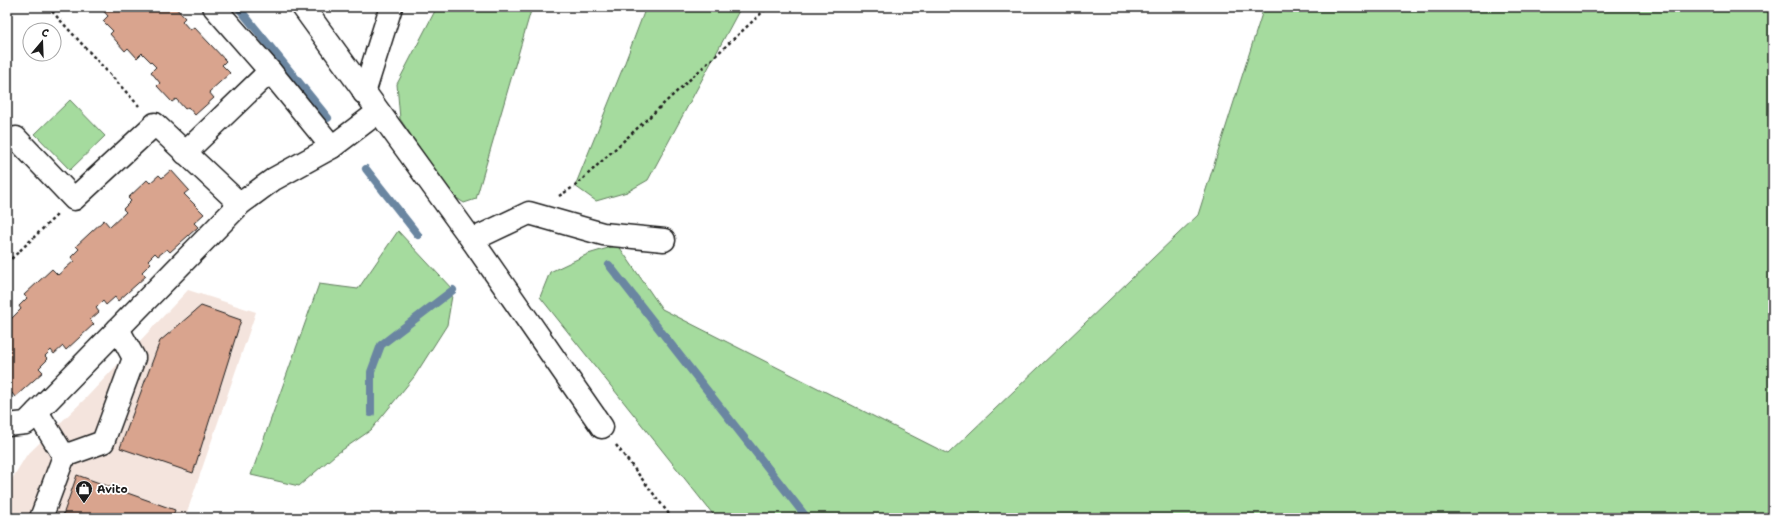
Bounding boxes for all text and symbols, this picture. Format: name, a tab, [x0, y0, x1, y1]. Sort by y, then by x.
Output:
north arrow	[22, 22, 62, 62]
text: С	[39, 25, 51, 41]
shop icon: Avito	[74, 479, 94, 504]
place label: Avito	[97, 482, 128, 497]

